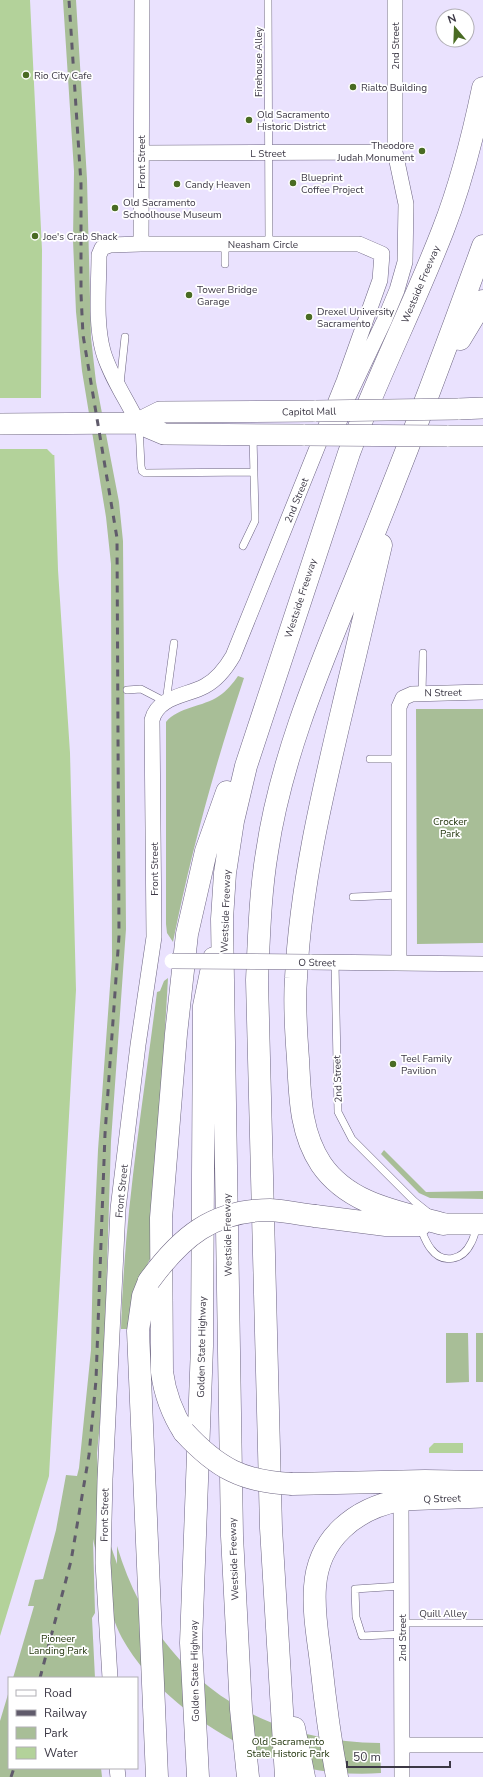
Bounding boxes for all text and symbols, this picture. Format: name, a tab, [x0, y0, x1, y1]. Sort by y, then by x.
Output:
north arrow	[435, 8, 475, 48]
text: N	[446, 11, 458, 27]
street label: 2nd Street	[389, 22, 403, 70]
street label: Firehouse Alley	[252, 26, 266, 97]
place label: Rio City Cafe	[34, 69, 92, 83]
marker: Rio City Cafe	[21, 70, 31, 80]
place label: Rialto Building	[361, 81, 427, 95]
marker: Rialto Building	[348, 82, 358, 92]
place label: Old Sacramento Historic District	[257, 108, 330, 134]
marker: Old Sacramento Historic District	[244, 115, 254, 125]
street label: Front Street	[135, 135, 149, 189]
place label: Theodore Judah Monument	[336, 139, 414, 165]
marker: Theodore Judah Monument	[417, 146, 427, 156]
street label: L Street	[250, 147, 286, 161]
place label: Blueprint Coffee Project	[301, 171, 364, 197]
place label: Candy Heaven	[185, 178, 250, 192]
marker: Blueprint Coffee Project	[288, 178, 298, 188]
marker: Candy Heaven	[172, 179, 182, 189]
place label: Old Sacramento Schoolhouse Museum	[123, 196, 222, 222]
marker: Old Sacramento Schoolhouse Museum	[110, 203, 120, 213]
place label: Joe's Crab Shack	[42, 230, 118, 244]
marker: Joe's Crab Shack	[30, 231, 40, 241]
street label: Neasham Circle	[228, 238, 298, 252]
street label: Westside Freeway	[398, 243, 444, 325]
place label: Tower Bridge Garage	[197, 283, 257, 309]
marker: Tower Bridge Garage	[184, 290, 194, 300]
place label: Drexel University Sacramento	[317, 305, 395, 331]
marker: Drexel University Sacramento	[304, 312, 314, 322]
street label: Capitol Mall	[282, 405, 336, 419]
street label: 2nd Street	[282, 475, 312, 525]
street label: Westside Freeway	[281, 556, 321, 640]
street label: N Street	[424, 686, 462, 700]
park label: Crocker Park	[433, 815, 468, 841]
street label: Front Street	[148, 842, 162, 896]
street label: Westside Freeway	[218, 868, 234, 953]
street label: O Street	[298, 956, 336, 970]
place label: Teel Family Pavilion	[401, 1052, 453, 1078]
street label: 2nd Street	[330, 1055, 346, 1103]
marker: Teel Family Pavilion	[388, 1059, 398, 1069]
street label: Front Street	[112, 1163, 132, 1218]
street label: Westside Freeway	[220, 1192, 236, 1277]
street label: Golden State Highway	[194, 1295, 210, 1398]
street label: Front Street	[98, 1488, 112, 1542]
street label: Q Street	[423, 1491, 462, 1507]
street label: Westside Freeway	[226, 1516, 242, 1601]
street label: Quill Alley	[419, 1607, 468, 1621]
street label: 2nd Street	[396, 1614, 410, 1662]
street label: Golden State Highway	[187, 1619, 203, 1722]
park label: Pioneer Landing Park	[29, 1632, 88, 1658]
legend	[8, 1677, 138, 1769]
text: Road	[44, 1685, 72, 1701]
text: Railway	[44, 1705, 88, 1721]
text: Park	[44, 1725, 69, 1741]
park label: Old Sacramento State Historic Park	[246, 1735, 331, 1761]
scale bar	[347, 1743, 450, 1769]
text: Water	[44, 1745, 78, 1761]
text: 50 m	[353, 1749, 381, 1765]

